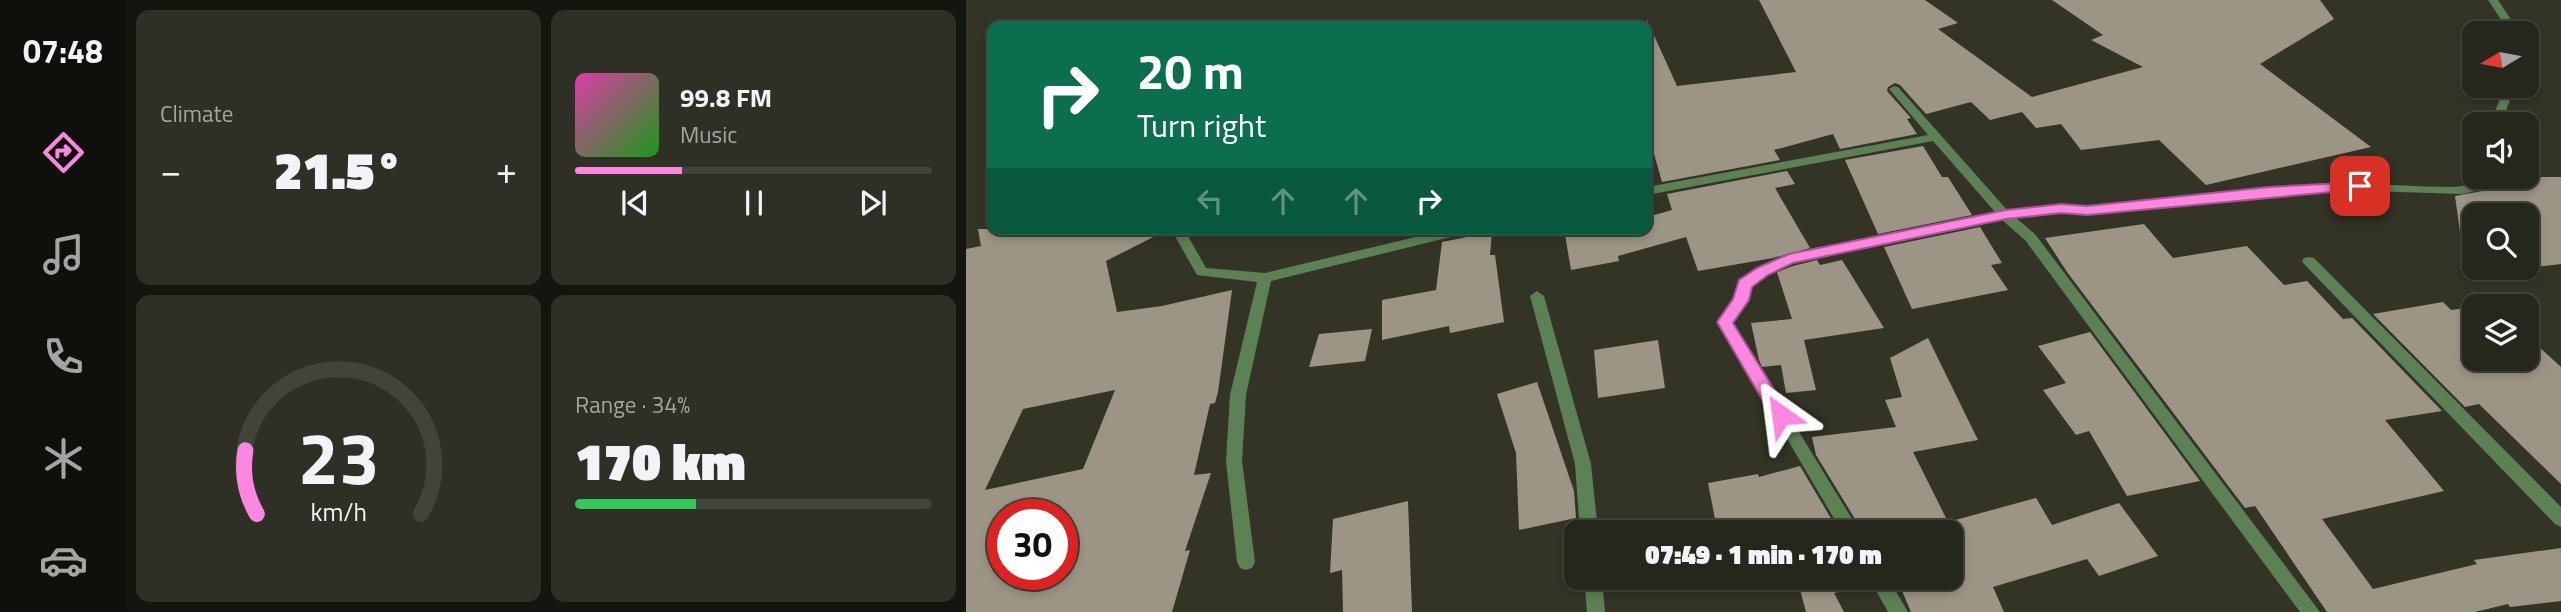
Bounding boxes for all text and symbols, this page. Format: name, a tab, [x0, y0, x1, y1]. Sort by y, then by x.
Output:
north arrow	[2462, 21, 2539, 98]
map controls	[2462, 21, 2539, 371]
text: 07:48	[23, 27, 103, 75]
text: 20 m	[1137, 33, 1244, 108]
icon: right	[1022, 49, 1113, 140]
text: 99.8 FM	[680, 78, 772, 117]
text: Climate	[160, 96, 233, 131]
text: Turn right	[1137, 101, 1266, 149]
button: sound	[2462, 112, 2539, 189]
text: Music	[680, 117, 737, 152]
icon: directions	[39, 128, 88, 177]
text: 21.5°	[274, 130, 403, 209]
text: −	[160, 141, 181, 199]
text: +	[496, 141, 517, 199]
pin	[2330, 156, 2390, 216]
icon: arrive	[2341, 167, 2379, 205]
icon: left	[1191, 182, 1229, 220]
icon: ahead	[1264, 182, 1302, 220]
icon: ahead	[1337, 182, 1375, 220]
icon: right	[1410, 182, 1448, 220]
icon: previous	[616, 184, 654, 222]
icon: pause	[735, 184, 773, 222]
icon: next	[854, 184, 892, 222]
button: search	[2462, 203, 2539, 280]
icon: music	[39, 230, 88, 279]
button: layers	[2462, 294, 2539, 371]
icon: phone	[39, 332, 88, 381]
position arrow	[1744, 378, 1818, 452]
text: Range · 34%	[575, 387, 690, 422]
text: 23	[298, 403, 379, 513]
text: 170 km	[575, 421, 746, 500]
icon: climate	[39, 434, 88, 483]
text: km/h	[310, 493, 367, 531]
speed limit sign: 30	[987, 499, 1078, 590]
text: 07:49 · 1 min · 170 m	[1645, 535, 1882, 574]
icon: car	[39, 536, 88, 585]

